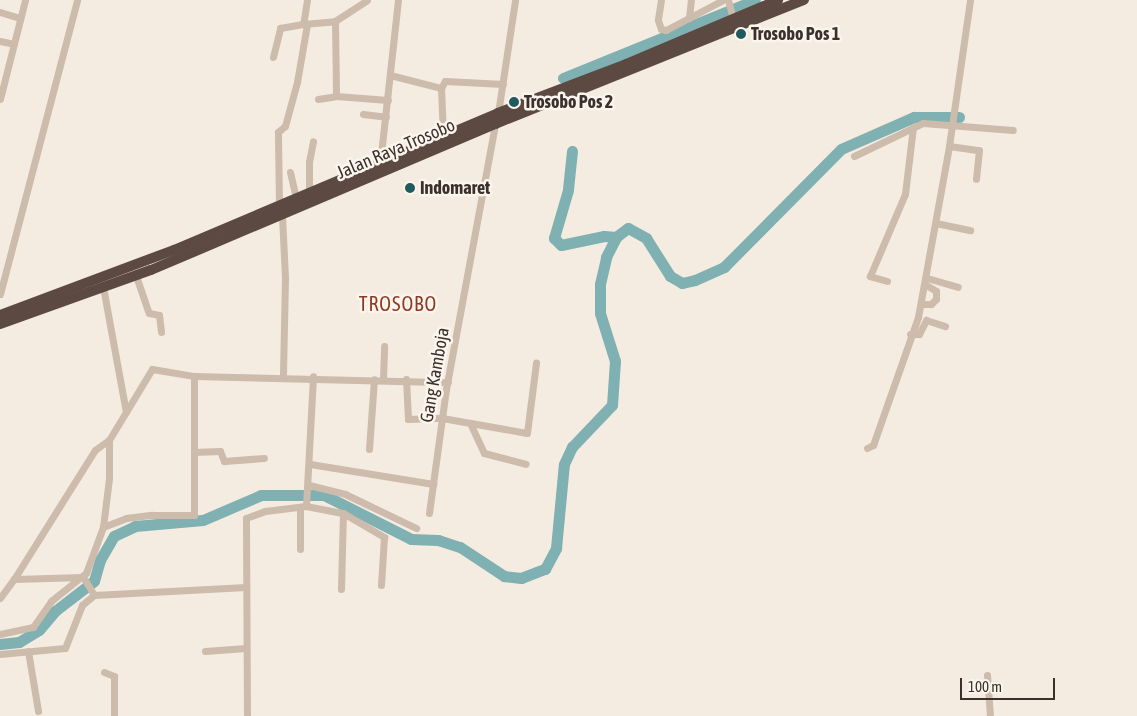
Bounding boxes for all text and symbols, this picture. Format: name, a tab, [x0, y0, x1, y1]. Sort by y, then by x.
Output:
place label: Trosobo Pos 1	[751, 23, 840, 45]
marker: Trosobo Pos 1	[735, 28, 747, 40]
place label: Trosobo Pos 2	[524, 91, 613, 113]
marker: Trosobo Pos 2	[508, 96, 520, 108]
street label: Jalan Raya Trosobo	[334, 114, 458, 184]
place label: Indomaret	[420, 177, 490, 199]
marker: Indomaret	[404, 182, 416, 194]
district label: TROSOBO	[358, 291, 438, 315]
street label: Gang Kamboja	[416, 326, 454, 424]
scale bar	[962, 668, 1057, 700]
text: 100 m	[968, 678, 1002, 695]

